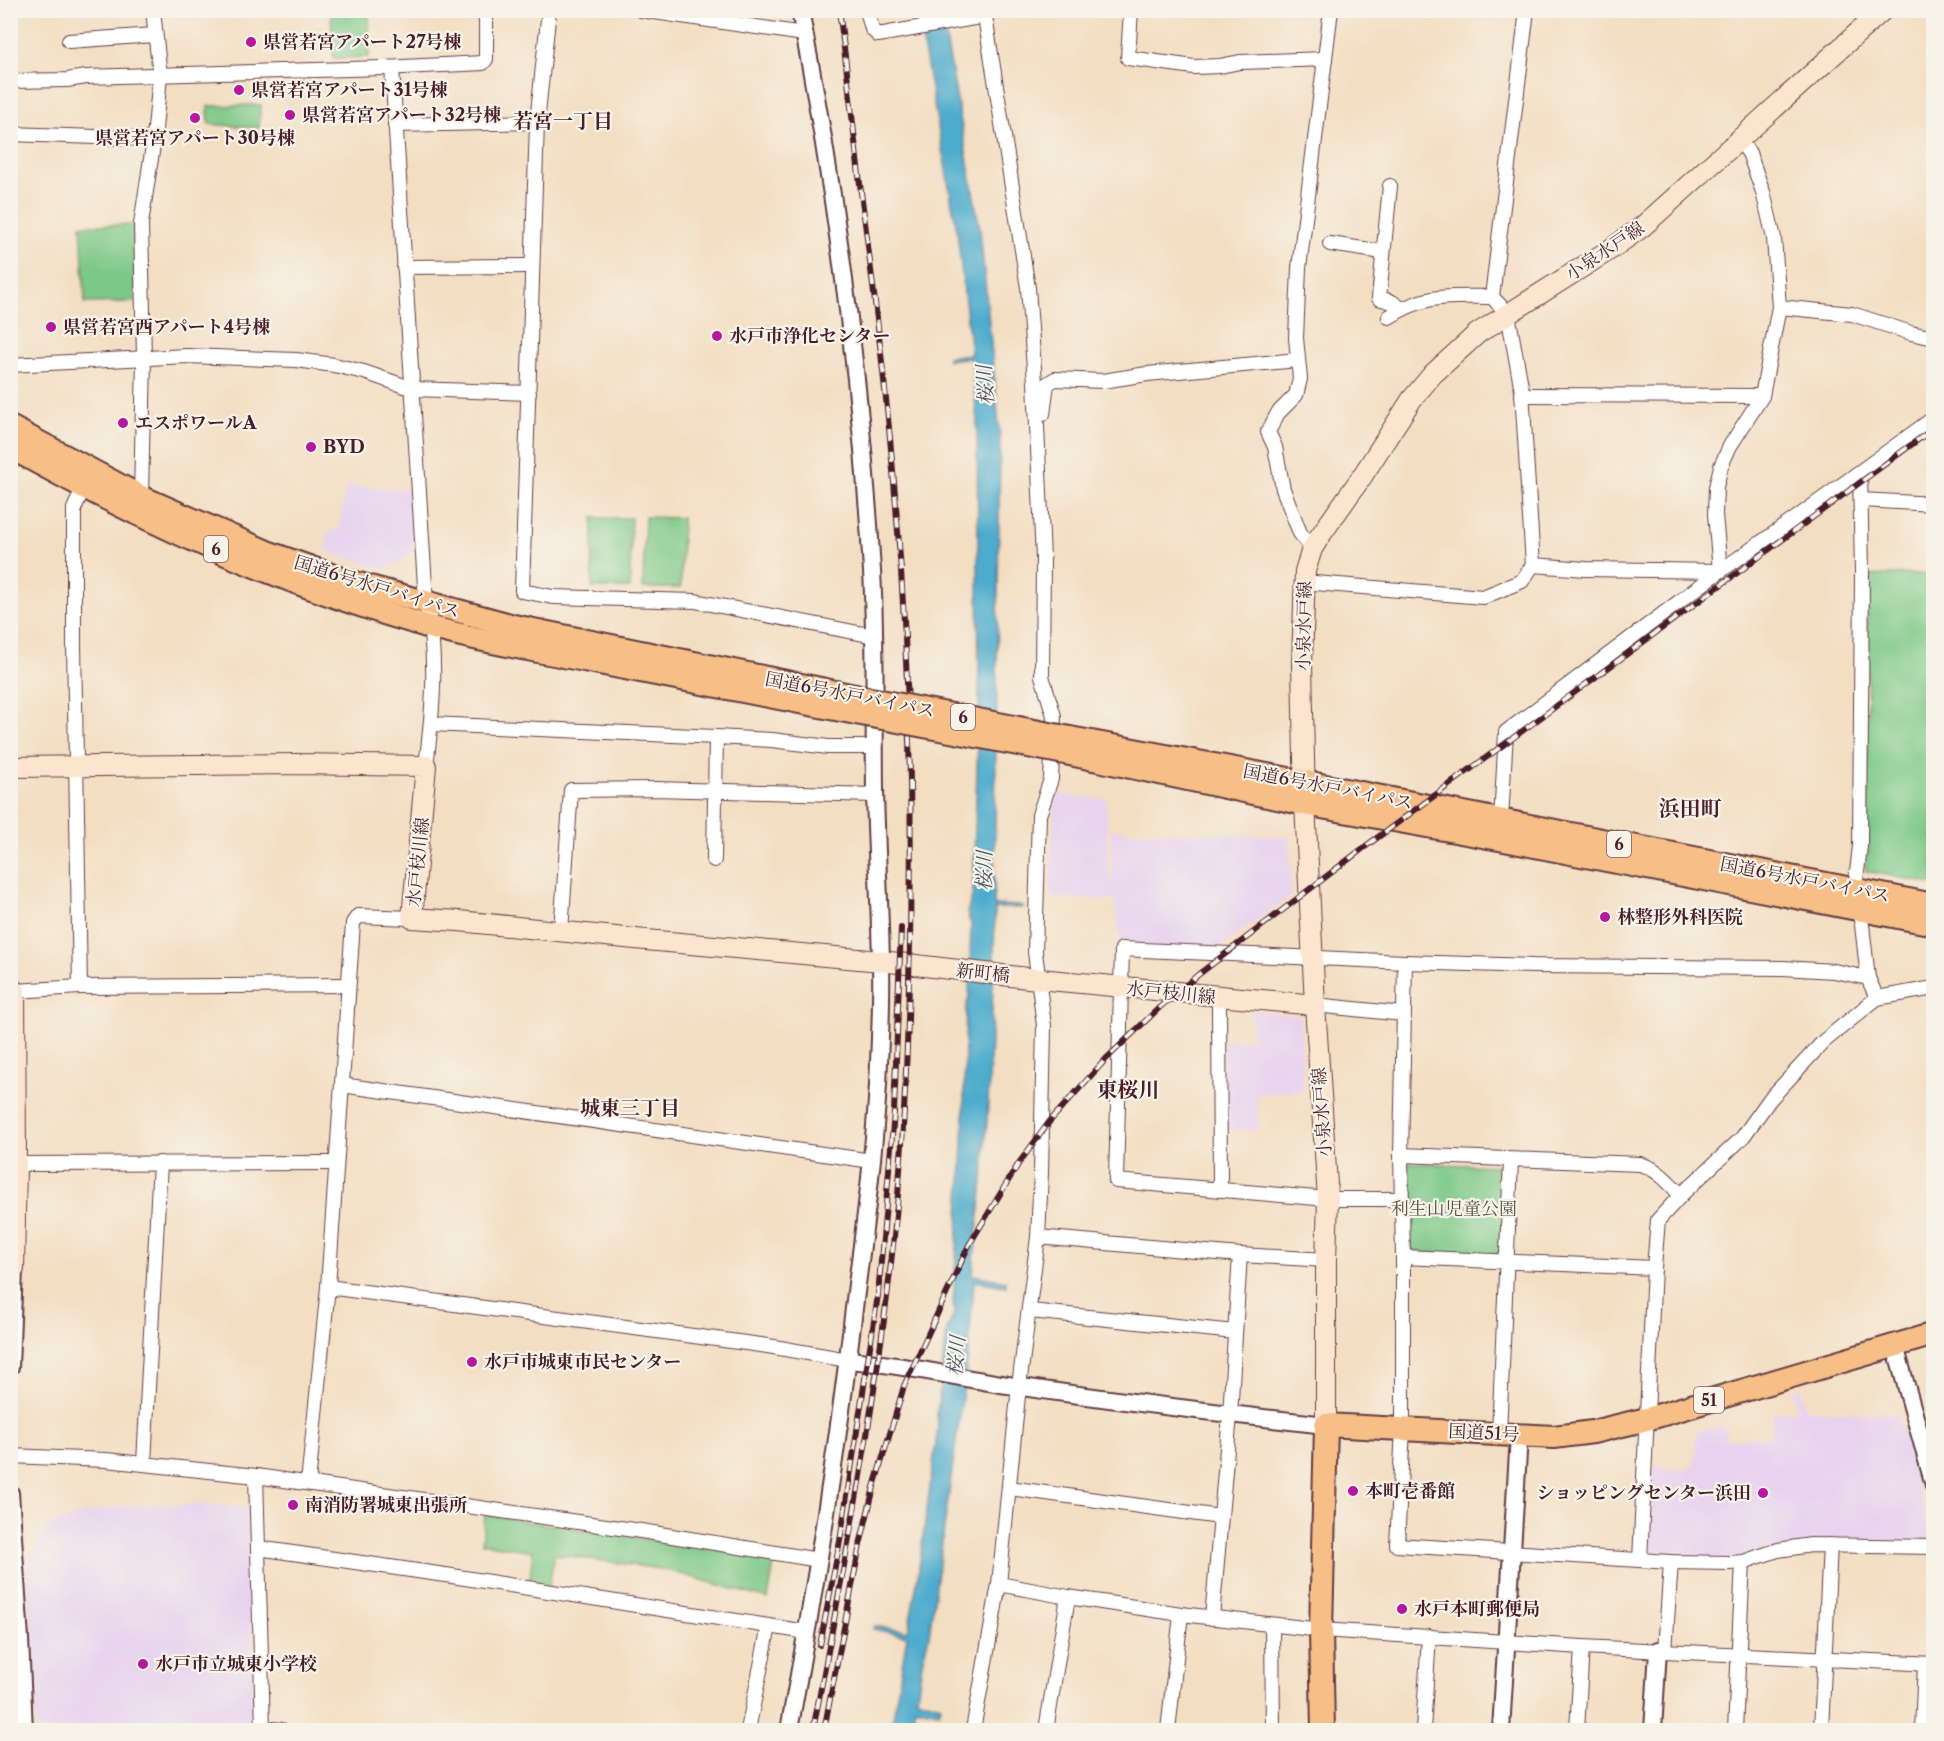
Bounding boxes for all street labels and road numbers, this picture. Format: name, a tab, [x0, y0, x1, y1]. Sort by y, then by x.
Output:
street label: 小泉水戸線	[1562, 217, 1648, 285]
road number: 6	[204, 536, 228, 562]
street label: 国道6号水戸バイパス	[291, 551, 463, 623]
street label: 小泉水戸線	[1292, 581, 1316, 671]
street label: 国道6号水戸バイパス	[763, 668, 937, 722]
road number: 6	[951, 704, 975, 730]
street label: 国道6号水戸バイパス	[1241, 760, 1415, 814]
street label: 水戸枝川線	[402, 816, 434, 908]
road number: 6	[1607, 831, 1631, 857]
street label: 国道6号水戸バイパス	[1718, 853, 1892, 907]
street label: 新町橋	[955, 959, 1011, 987]
street label: 水戸枝川線	[1125, 977, 1217, 1009]
street label: 小泉水戸線	[1308, 1066, 1336, 1158]
road number: 51	[1694, 1387, 1724, 1413]
street label: 国道51号	[1448, 1420, 1520, 1446]

